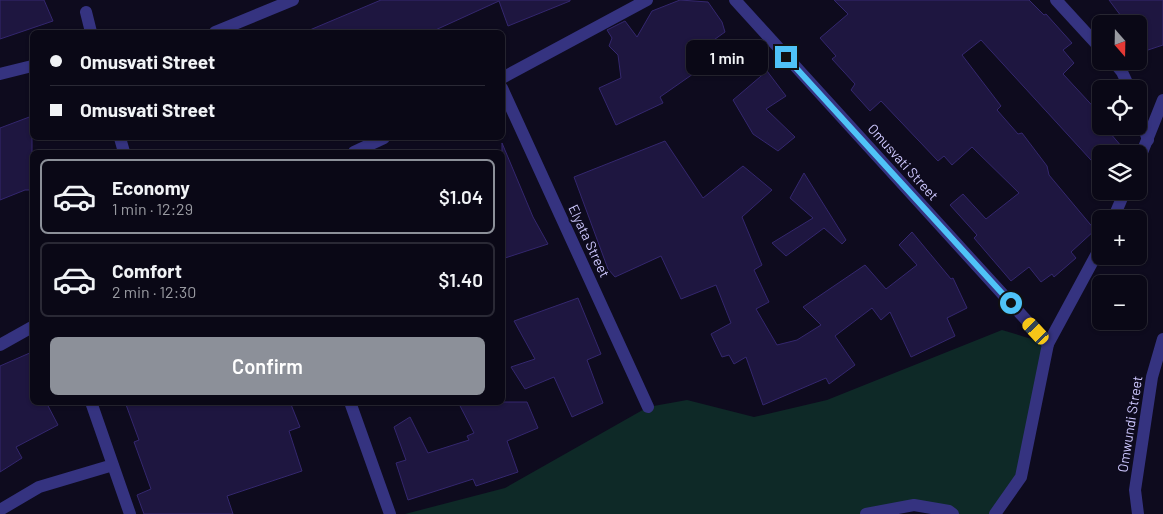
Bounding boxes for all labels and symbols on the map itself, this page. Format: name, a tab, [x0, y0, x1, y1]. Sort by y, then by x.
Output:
north arrow	[1092, 15, 1148, 70]
callout: 1 min	[686, 40, 768, 74]
route end	[775, 46, 797, 68]
street label: Omusvati Street	[864, 120, 942, 204]
street label: Elyata Street	[565, 202, 614, 280]
route start	[1000, 292, 1022, 314]
car	[1020, 315, 1051, 347]
street label: Omwundi Street	[1113, 374, 1146, 473]

